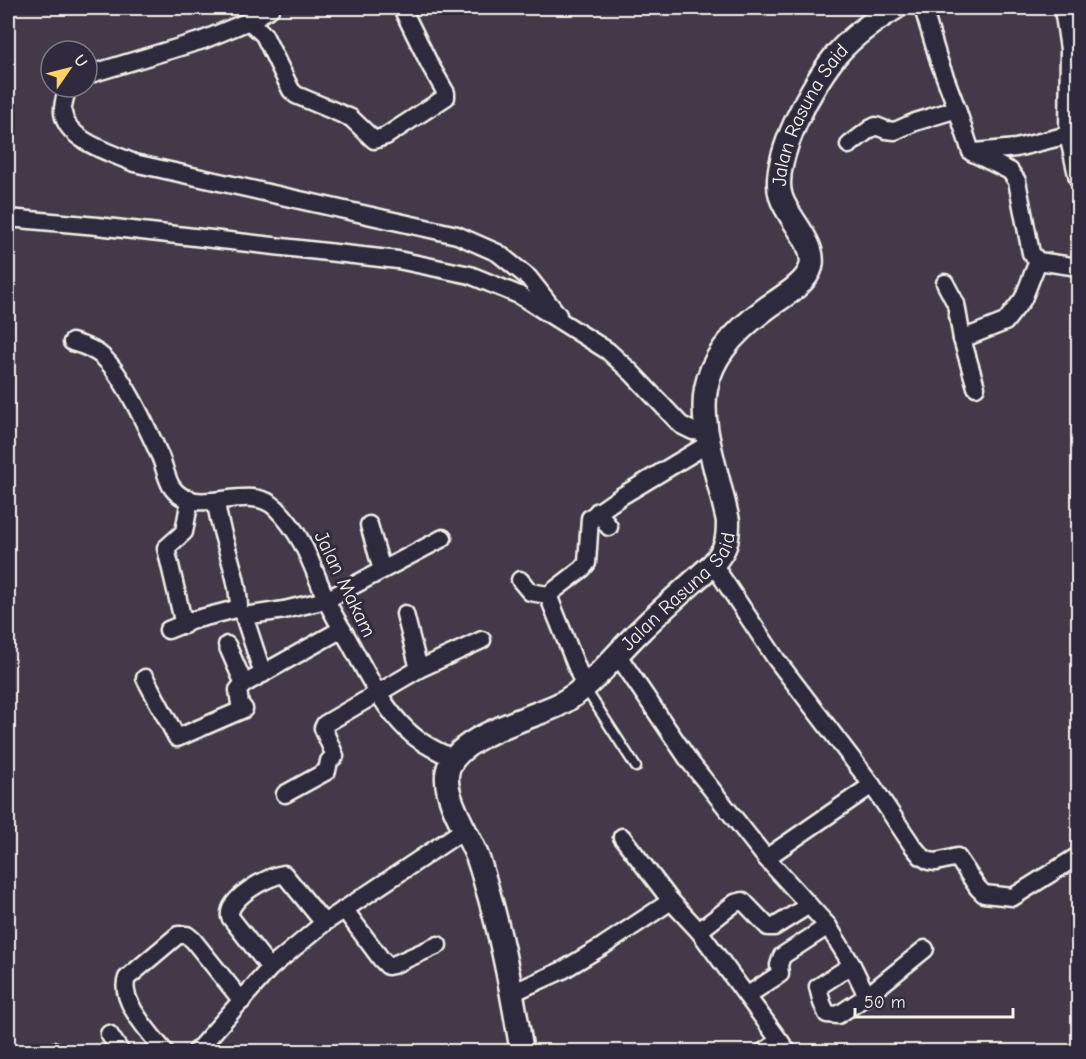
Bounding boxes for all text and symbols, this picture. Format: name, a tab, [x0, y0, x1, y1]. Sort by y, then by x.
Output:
north arrow	[39, 39, 99, 99]
street label: Jalan Rasuna Said	[767, 39, 852, 187]
text: U	[70, 51, 91, 71]
street label: Jalan Makam	[309, 527, 381, 641]
street label: Jalan Rasuna Said	[616, 531, 739, 655]
scale bar	[855, 981, 1012, 1019]
text: 50 m	[864, 992, 906, 1013]

